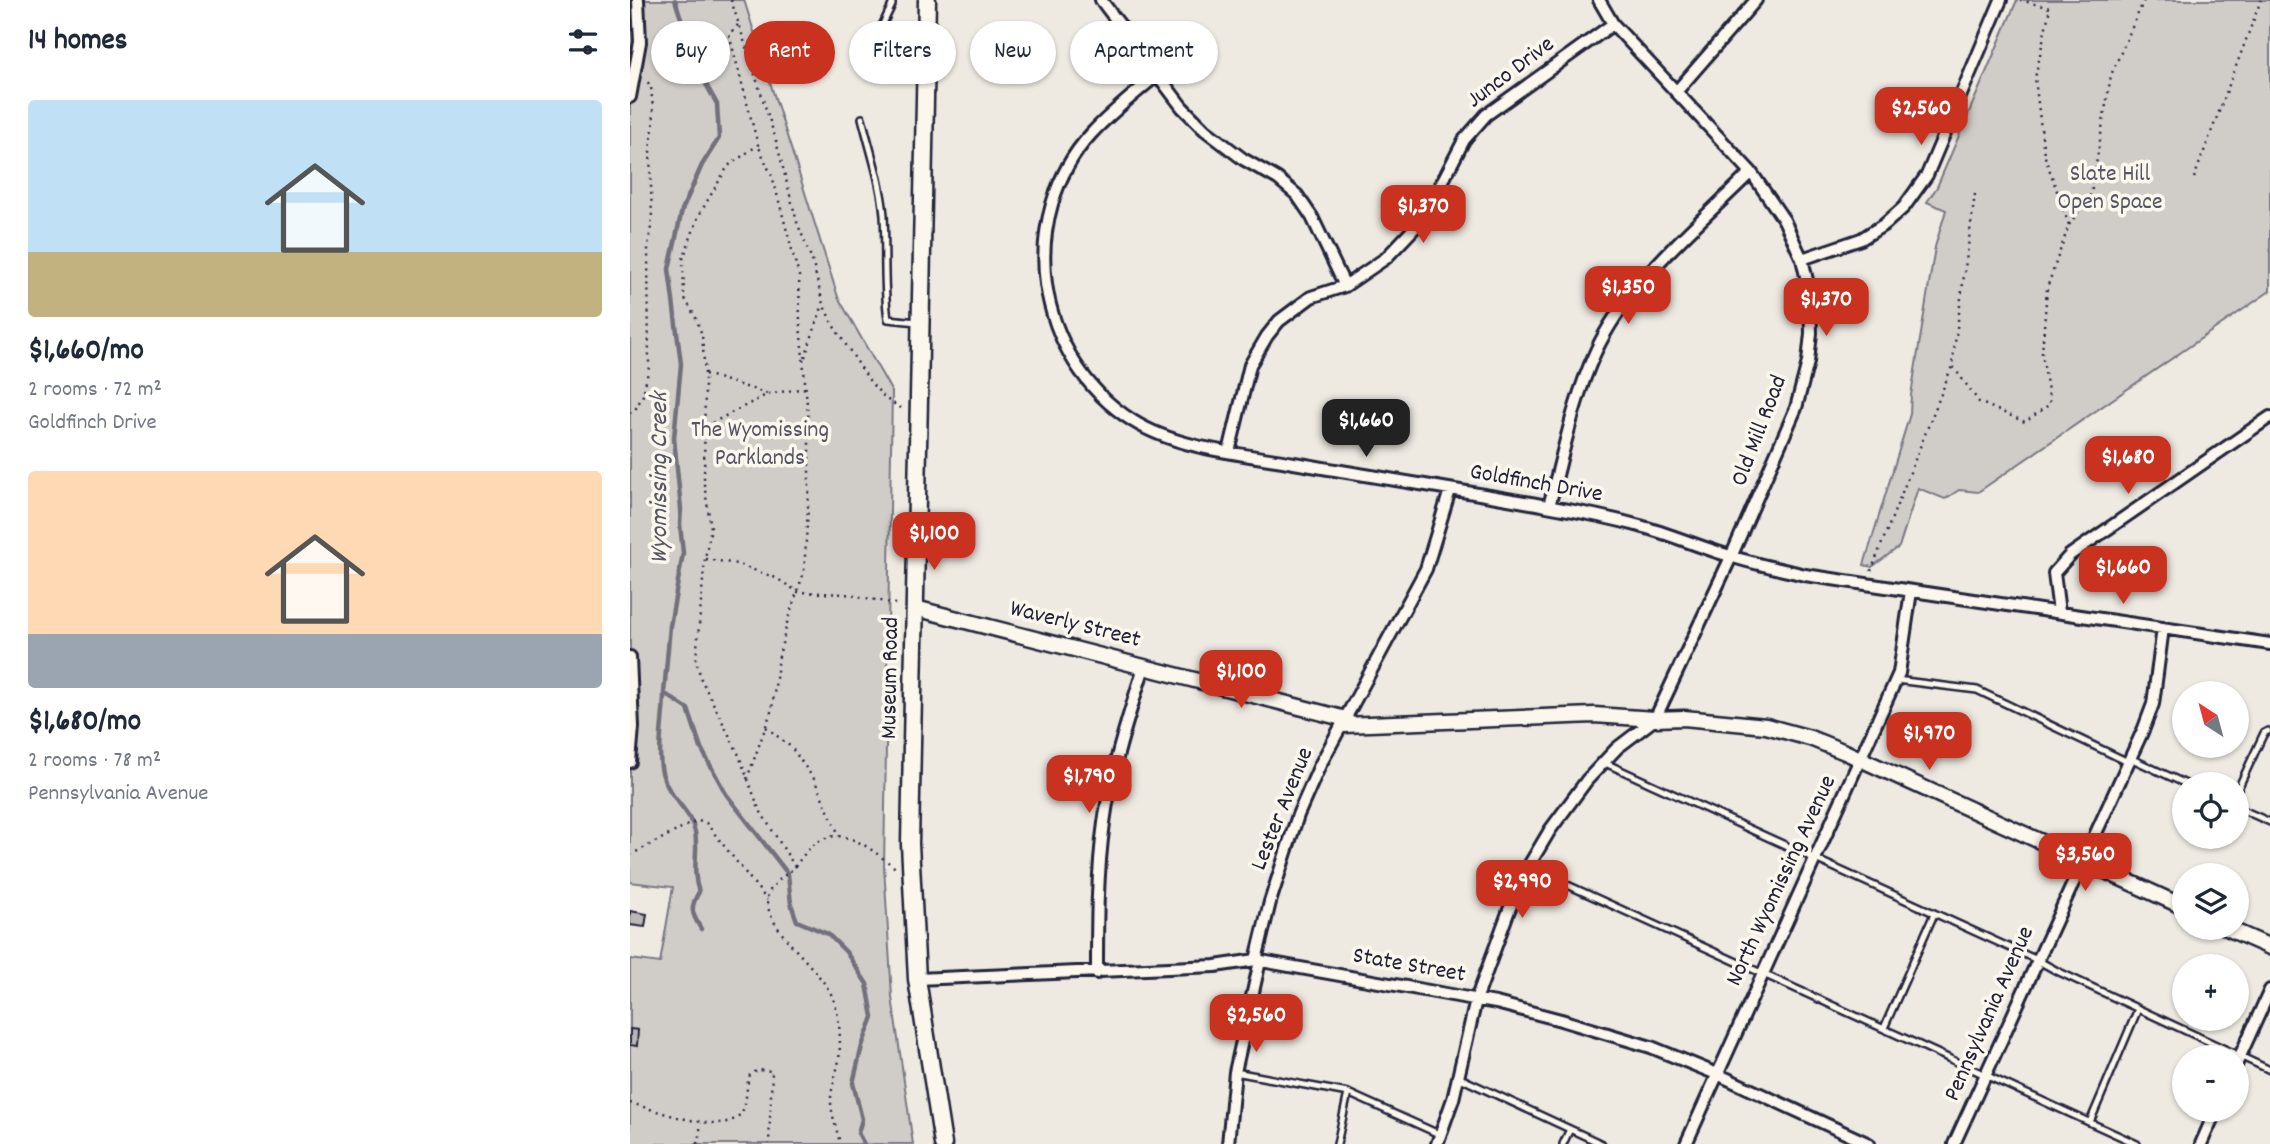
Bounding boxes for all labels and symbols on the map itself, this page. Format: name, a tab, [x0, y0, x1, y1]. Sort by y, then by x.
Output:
street label: Junco Drive	[1460, 29, 1562, 117]
pin: $2,560	[1864, 88, 1978, 147]
park label: Slate Hill Open Space	[2057, 158, 2163, 220]
pin: $1,370	[1366, 186, 1480, 245]
pin: $1,350	[1571, 266, 1685, 326]
pin: $1,370	[1769, 278, 1883, 338]
street label: Old Mill Road	[1723, 371, 1797, 491]
water label: Wyomissing Creek	[642, 390, 679, 564]
pin: $1,660	[1309, 400, 1423, 459]
park label: The Wyomissing Parklands	[691, 414, 829, 476]
pin: $1,680	[2071, 436, 2185, 496]
street label: Goldfinch Drive	[1467, 456, 1605, 512]
pin: $1,100	[877, 512, 991, 572]
pin: $1,660	[2066, 546, 2180, 606]
street label: Waverly Street	[1006, 592, 1144, 658]
street label: Museum Road	[873, 617, 909, 739]
pin: $1,100	[1184, 650, 1298, 710]
north arrow	[2172, 681, 2249, 758]
pin: $1,970	[1872, 712, 1986, 772]
street label: Lester Avenue	[1243, 742, 1323, 876]
pin: $1,790	[1032, 756, 1146, 815]
street label: North Wyomissing Avenue	[1718, 770, 1846, 992]
pin: $3,560	[2028, 834, 2142, 893]
pin: $2,990	[1465, 860, 1579, 920]
street label: Pennsylvania Avenue	[1936, 921, 2044, 1107]
street label: State Street	[1350, 939, 1468, 993]
pin: $2,560	[1199, 995, 1313, 1054]

